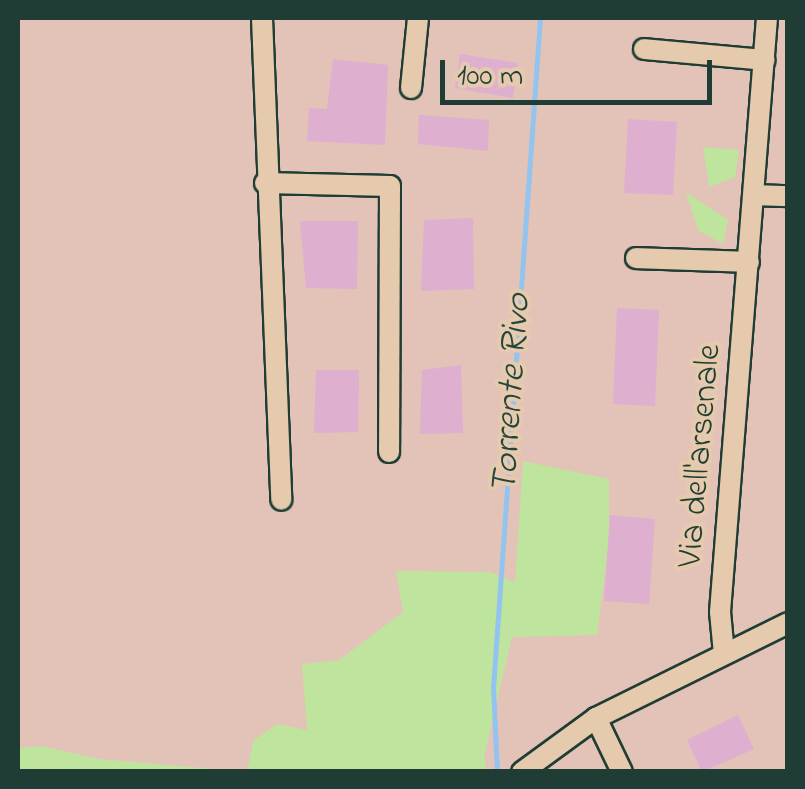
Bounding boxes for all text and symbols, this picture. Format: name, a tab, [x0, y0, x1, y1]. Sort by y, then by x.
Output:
scale bar	[445, 40, 718, 102]
text: 100 m	[457, 55, 523, 99]
water label: Torrente Rivo	[483, 292, 543, 496]
street label: Via dell'arsenale	[670, 343, 732, 569]

